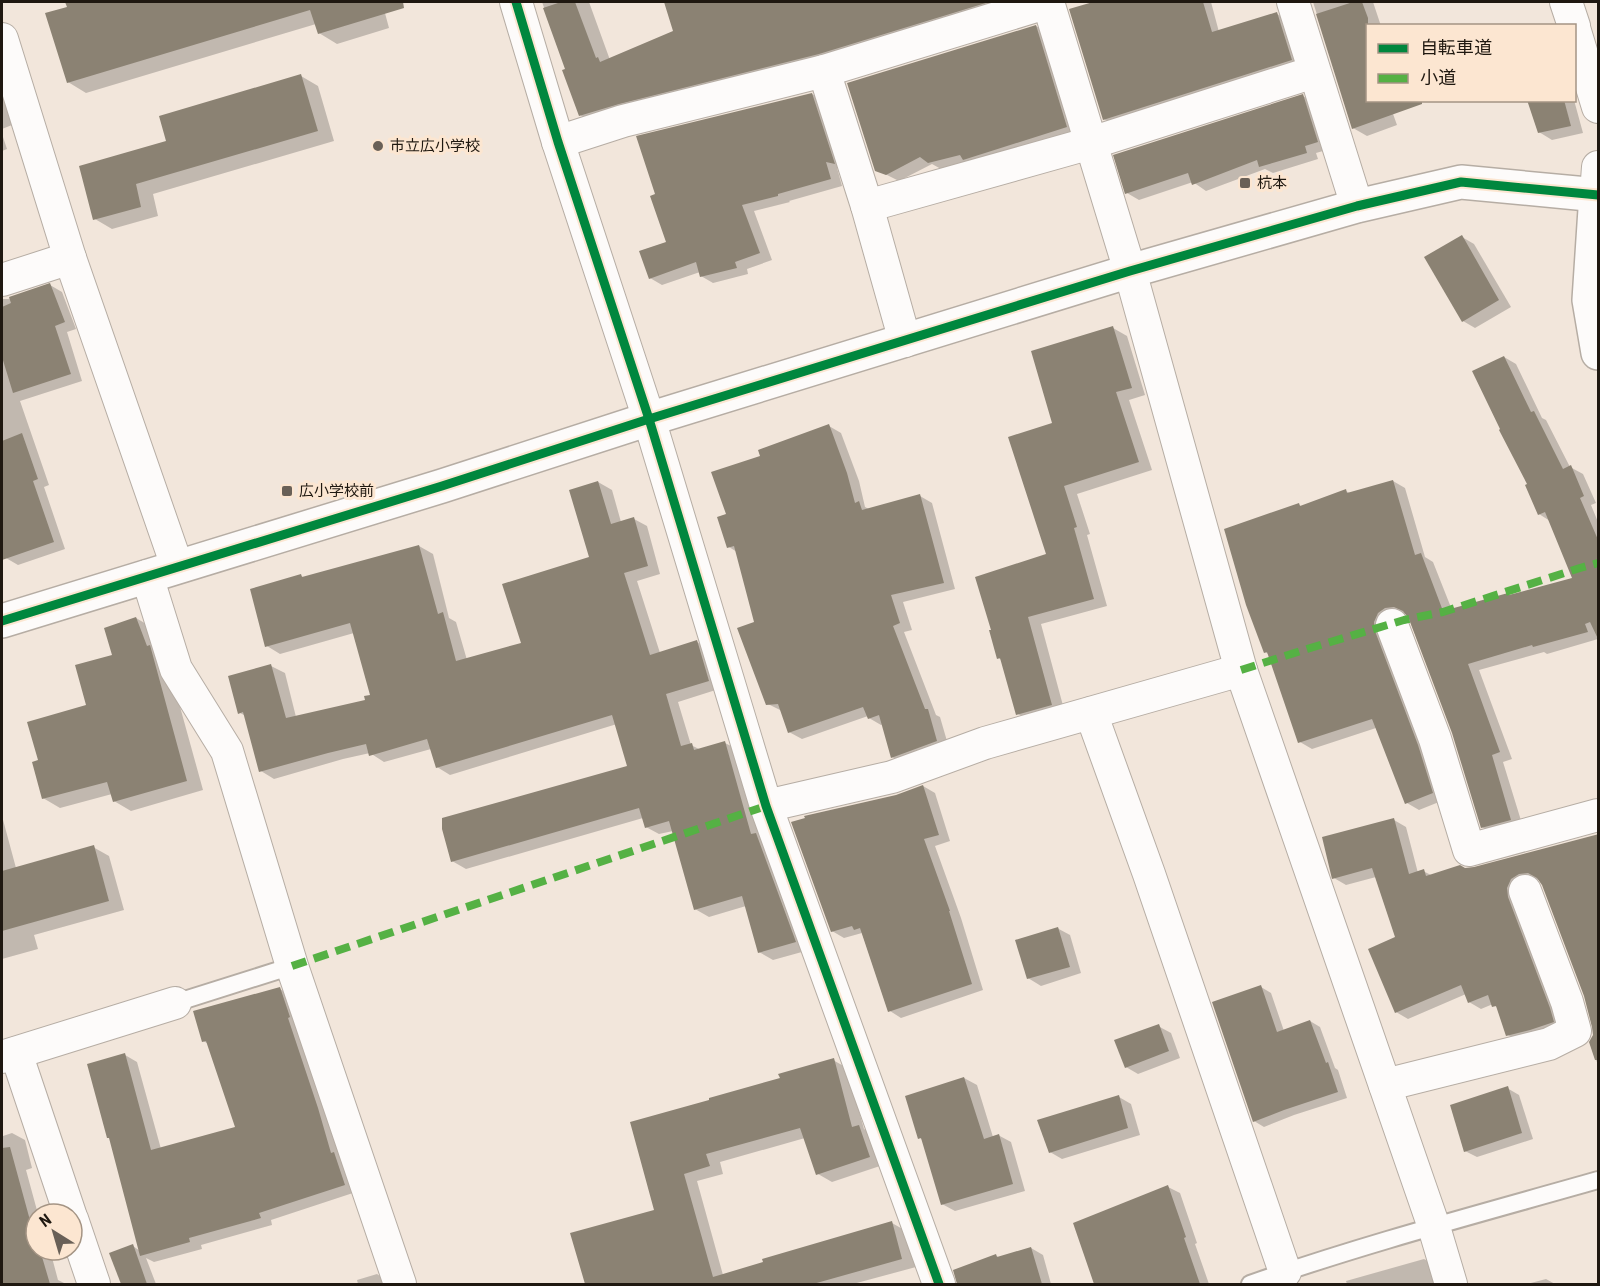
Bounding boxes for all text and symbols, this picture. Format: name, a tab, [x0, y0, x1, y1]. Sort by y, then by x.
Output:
legend	[1366, 24, 1576, 102]
text: 自転車道	[1420, 37, 1492, 58]
text: 小道	[1420, 67, 1456, 88]
place label: 市立広小学校	[390, 137, 480, 155]
marker: 市立広小学校	[371, 139, 385, 153]
place label: 杭本	[1257, 174, 1287, 192]
marker: 杭本	[1238, 176, 1252, 190]
place label: 広小学校前	[299, 482, 374, 500]
marker: 広小学校前	[280, 484, 294, 498]
north arrow	[24, 1202, 84, 1262]
text: N	[36, 1210, 55, 1231]

